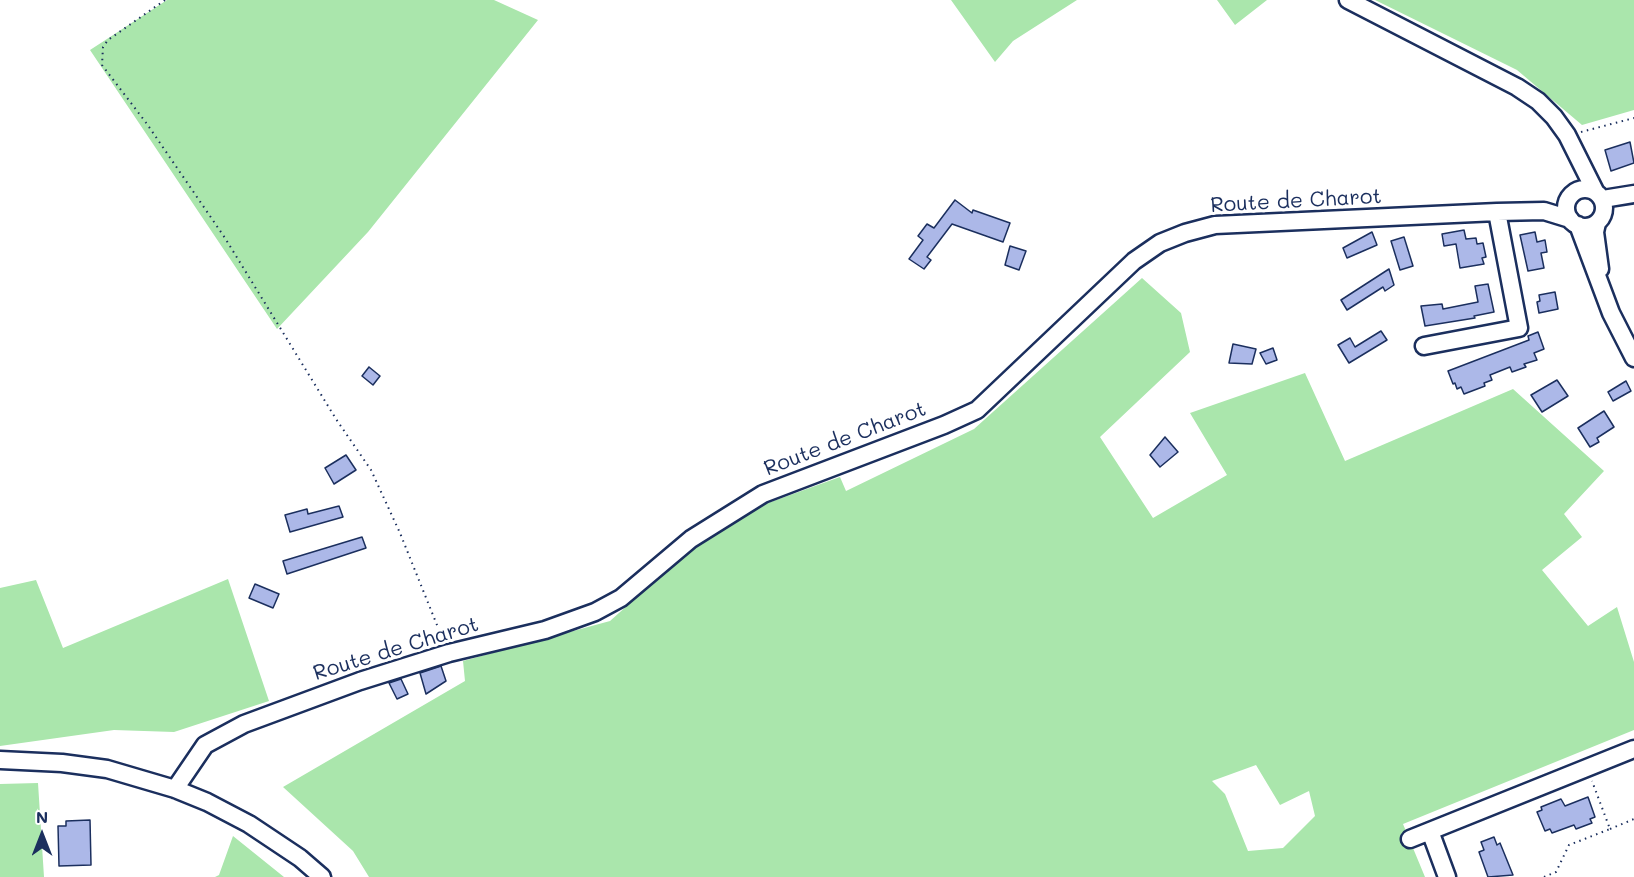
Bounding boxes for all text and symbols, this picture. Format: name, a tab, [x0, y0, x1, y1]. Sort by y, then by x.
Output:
street label: Route de Charot	[1210, 184, 1382, 218]
street label: Route de Charot	[760, 396, 930, 482]
street label: Route de Charot	[310, 612, 482, 686]
north arrow	[12, 805, 72, 865]
text: N	[36, 806, 48, 827]

